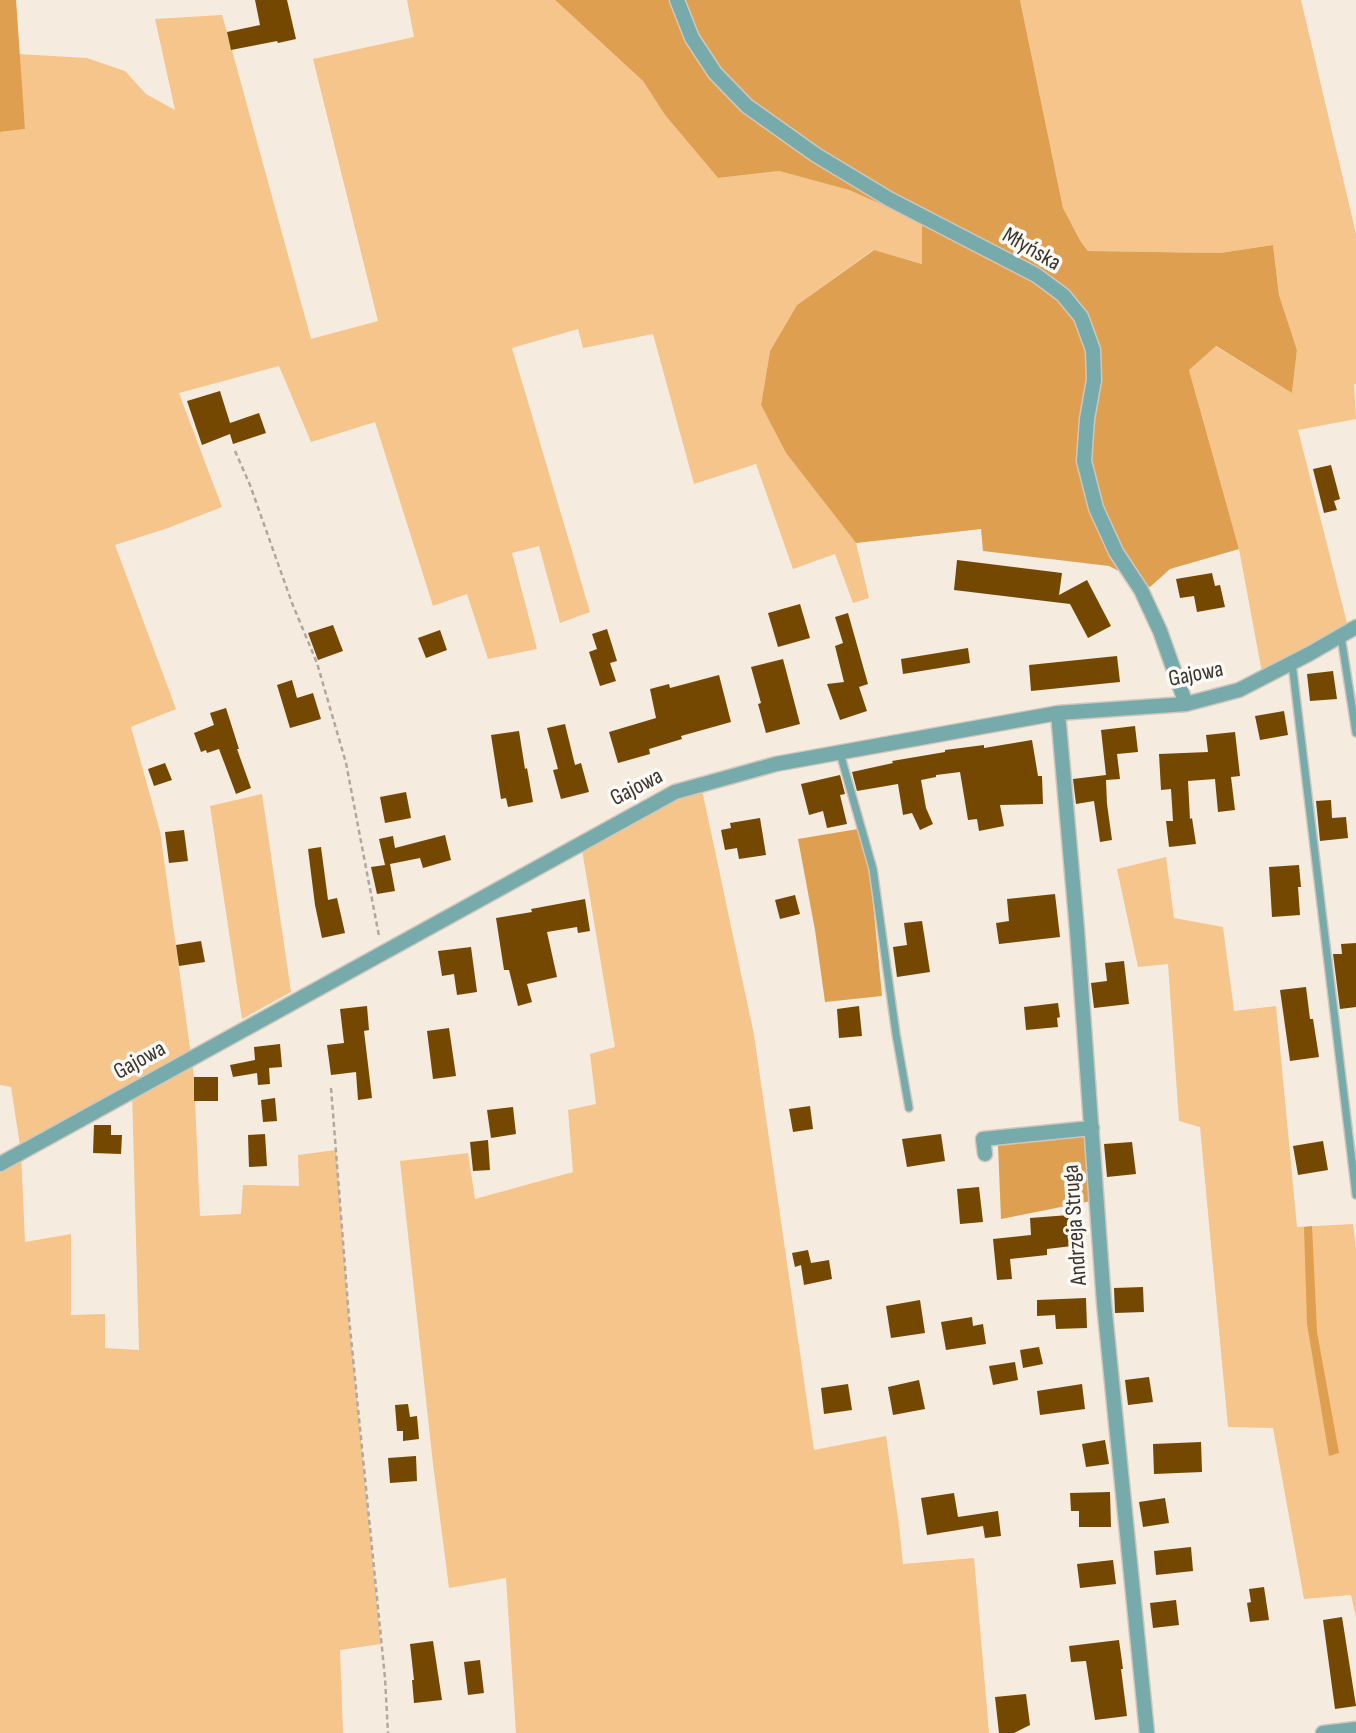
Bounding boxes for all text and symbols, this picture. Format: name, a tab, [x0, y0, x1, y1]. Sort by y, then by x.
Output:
street label: Młyńska	[997, 222, 1065, 278]
street label: Gajowa	[1166, 656, 1226, 694]
street label: Gajowa	[606, 763, 668, 813]
street label: Gajowa	[109, 1036, 171, 1086]
street label: Andrzeja Struga	[1058, 1164, 1094, 1286]

